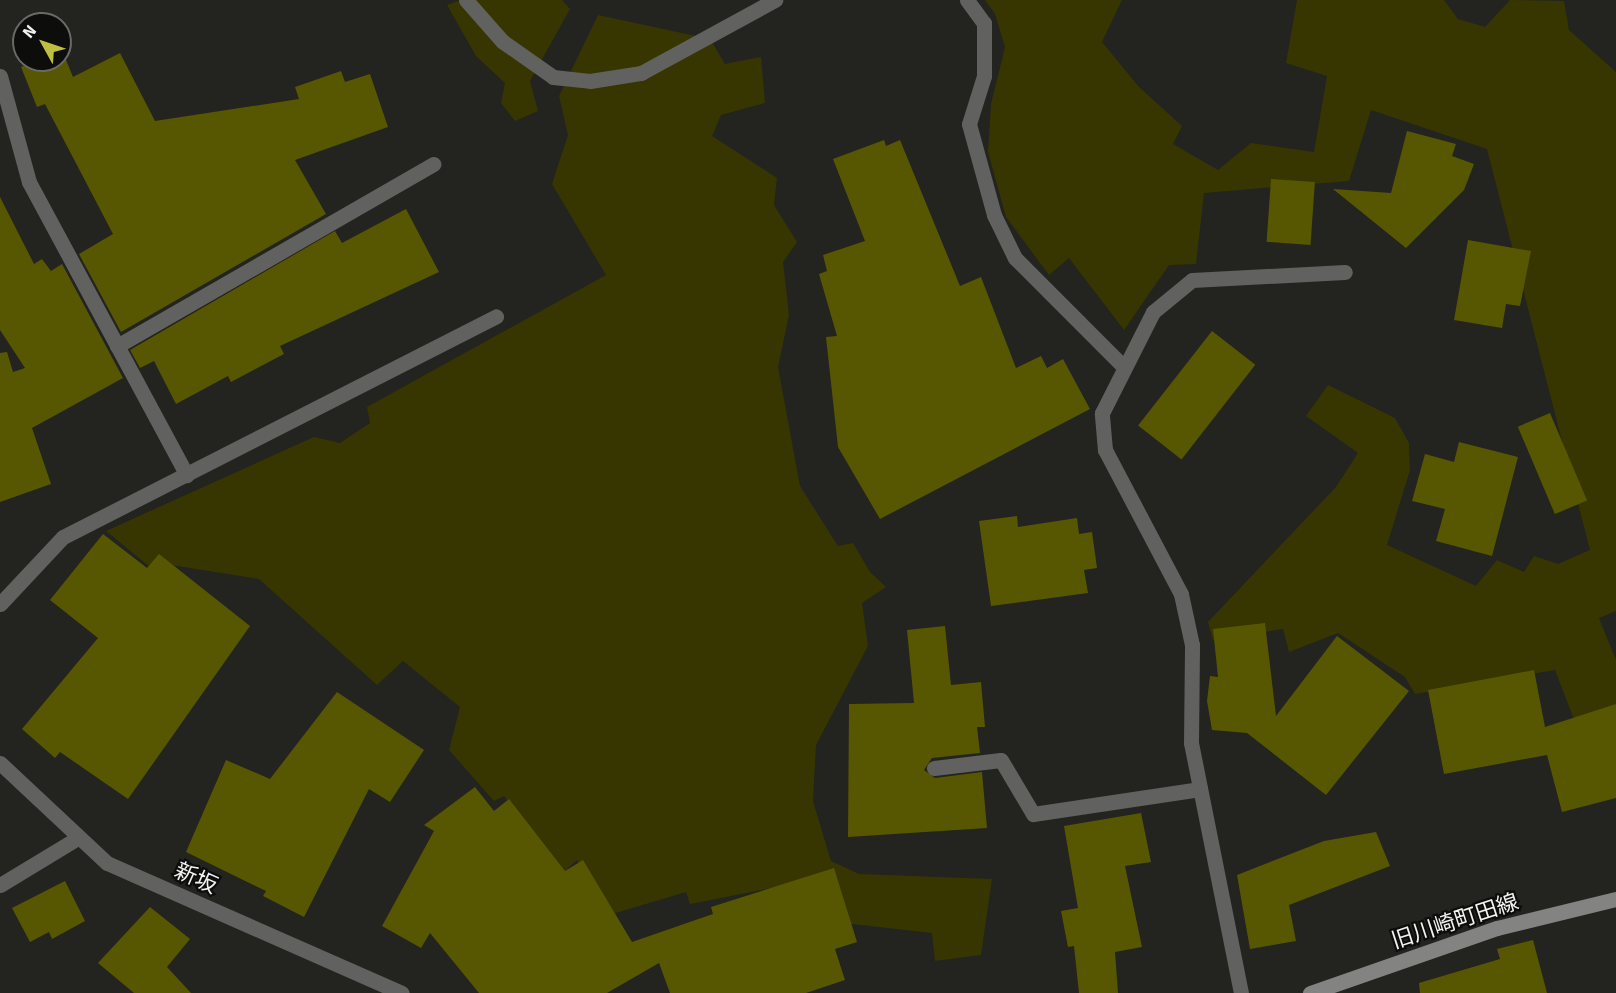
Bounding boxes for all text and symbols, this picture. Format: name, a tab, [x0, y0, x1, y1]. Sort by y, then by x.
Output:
north arrow	[12, 12, 72, 72]
text: N	[18, 21, 41, 42]
street label: 新坂	[171, 857, 221, 899]
street label: 旧川崎町田線	[1388, 888, 1522, 954]

